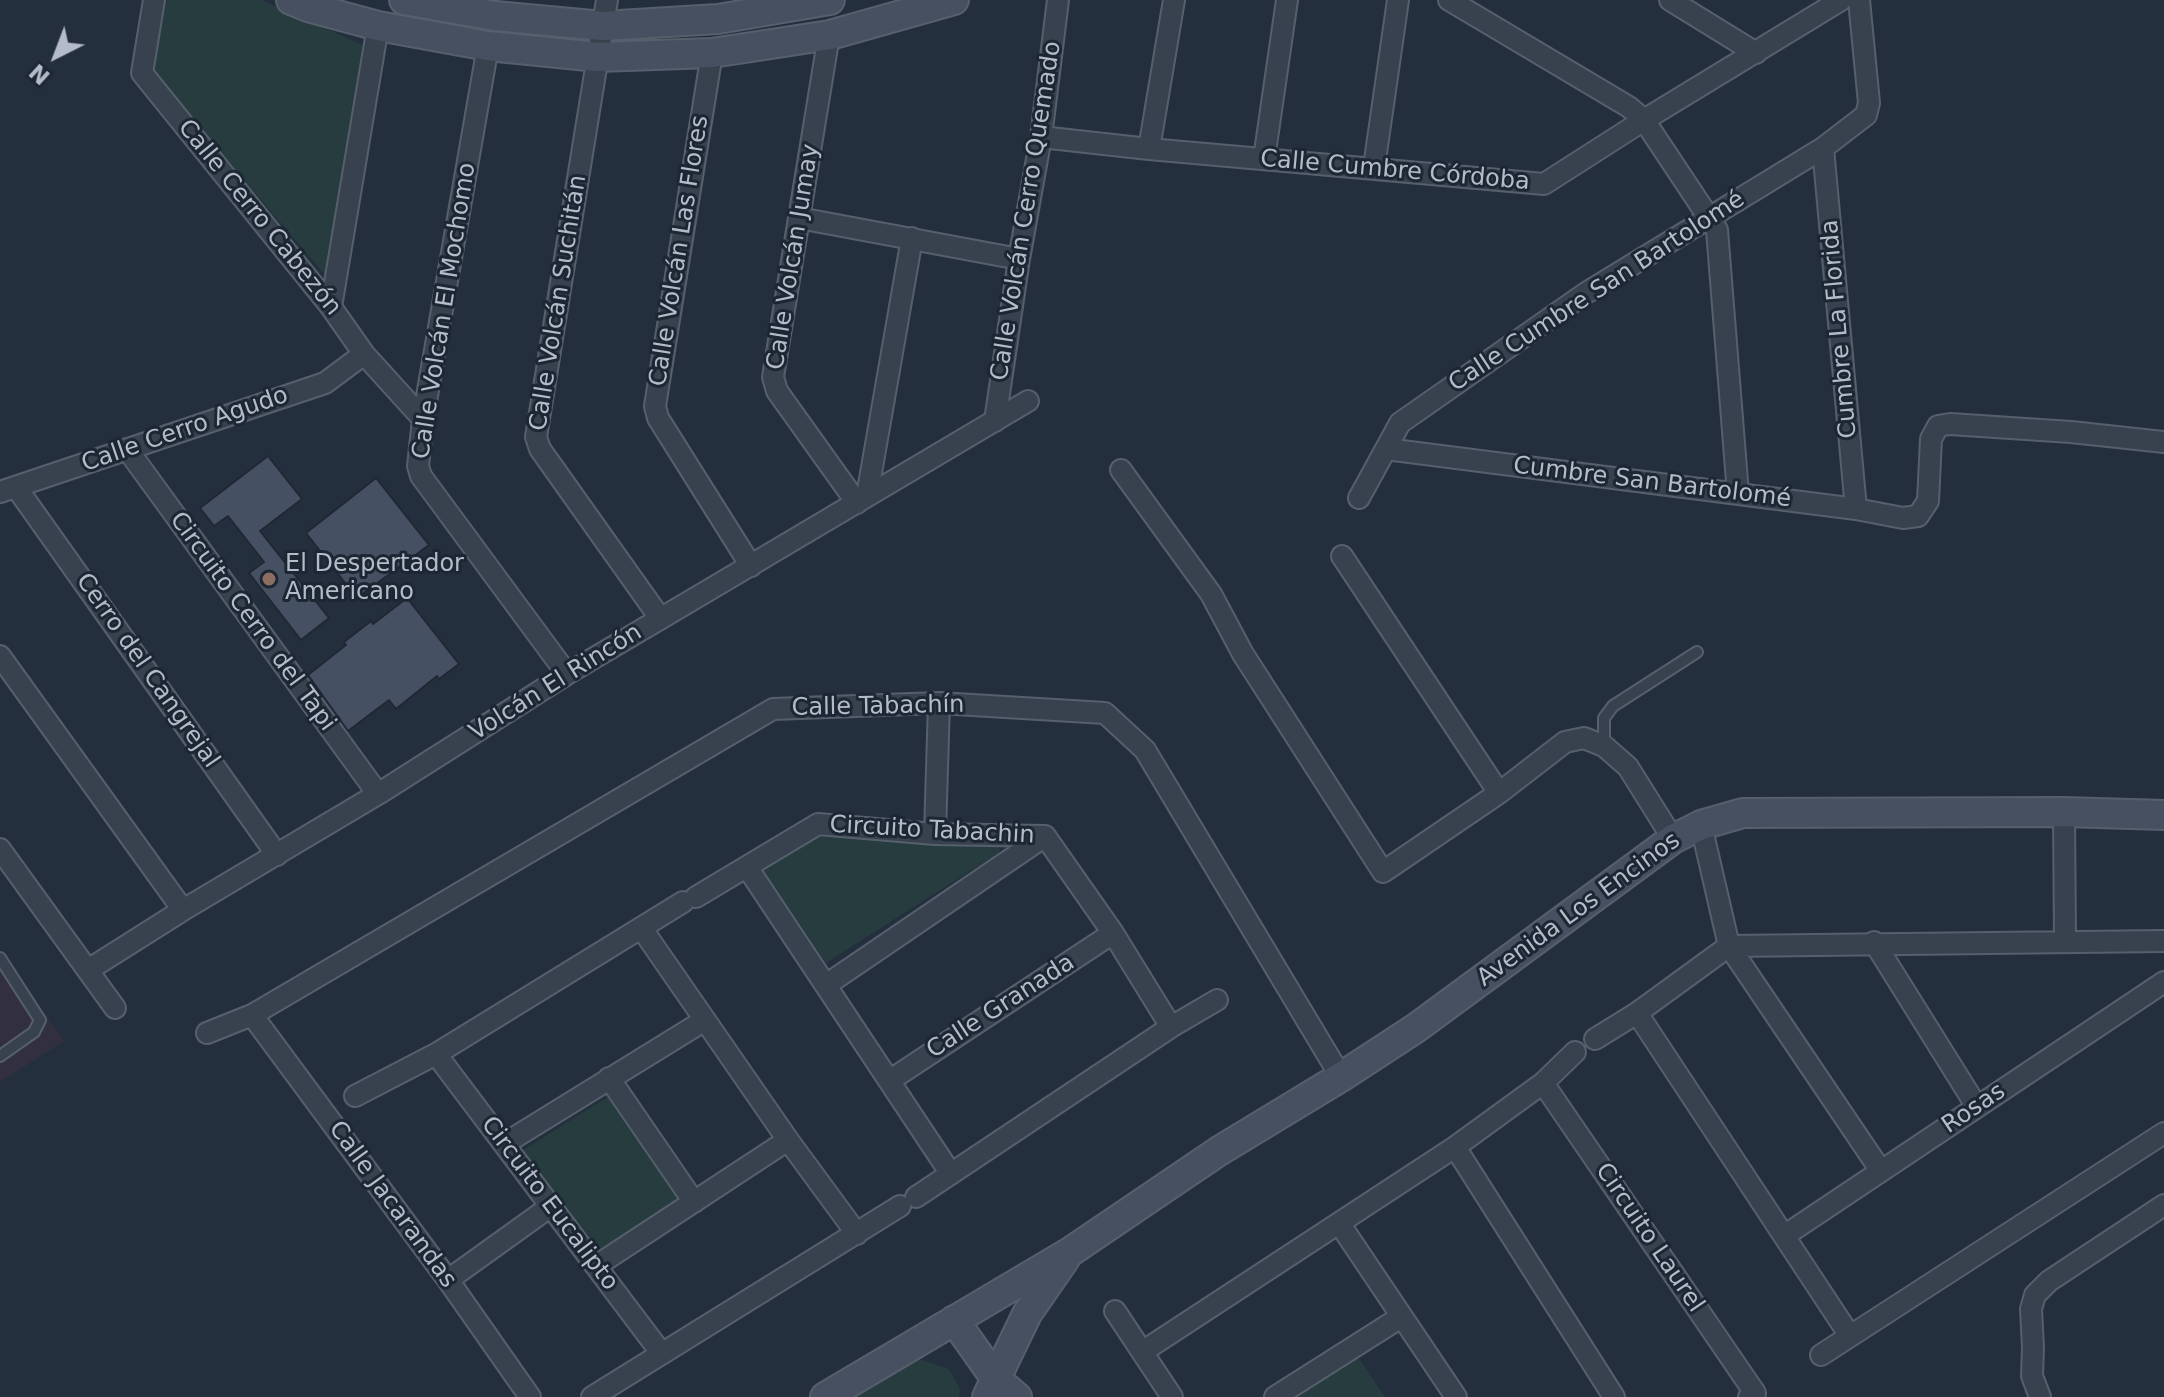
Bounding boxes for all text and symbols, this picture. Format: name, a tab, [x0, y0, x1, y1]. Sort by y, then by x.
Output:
north arrow	[16, 16, 96, 96]
street label: Calle Volcán Cerro Quemado	[986, 39, 1068, 383]
text: N	[24, 59, 55, 90]
street label: Calle Cerro Cabezón	[171, 114, 347, 322]
street label: Calle Volcán Las Flores	[644, 114, 716, 388]
street label: Calle Volcán Jumay	[762, 142, 826, 372]
street label: Calle Cumbre Córdoba	[1259, 145, 1531, 197]
street label: Calle Volcán El Mochomo	[407, 161, 483, 461]
street label: Calle Volcán Suchitán	[525, 173, 593, 433]
street label: Calle Cumbre San Bartolomé	[1444, 185, 1750, 399]
street label: Cumbre La Florida	[1816, 218, 1864, 440]
street label: Calle Cerro Agudo	[78, 381, 292, 479]
street label: Cumbre San Bartolomé	[1511, 452, 1793, 514]
street label: Circuito Cerro del Tapi	[163, 507, 341, 737]
place label: El Despertador Americano	[285, 551, 464, 607]
street label: Cerro del Cangrejal	[69, 568, 225, 774]
marker: El Despertador Americano	[260, 570, 278, 588]
street label: Volcán El Rincón	[465, 618, 647, 748]
street label: Calle Tabachín	[791, 691, 965, 723]
street label: Circuito Tabachin	[829, 811, 1035, 851]
street label: Avenida Los Encinos	[1472, 827, 1686, 993]
street label: Calle Granada	[922, 949, 1080, 1065]
street label: Rosas	[1937, 1077, 2011, 1141]
street label: Circuito Eucalipto	[474, 1111, 624, 1297]
street label: Calle Jacarandas	[322, 1116, 462, 1294]
street label: Circuito Laurel	[1589, 1158, 1709, 1318]

